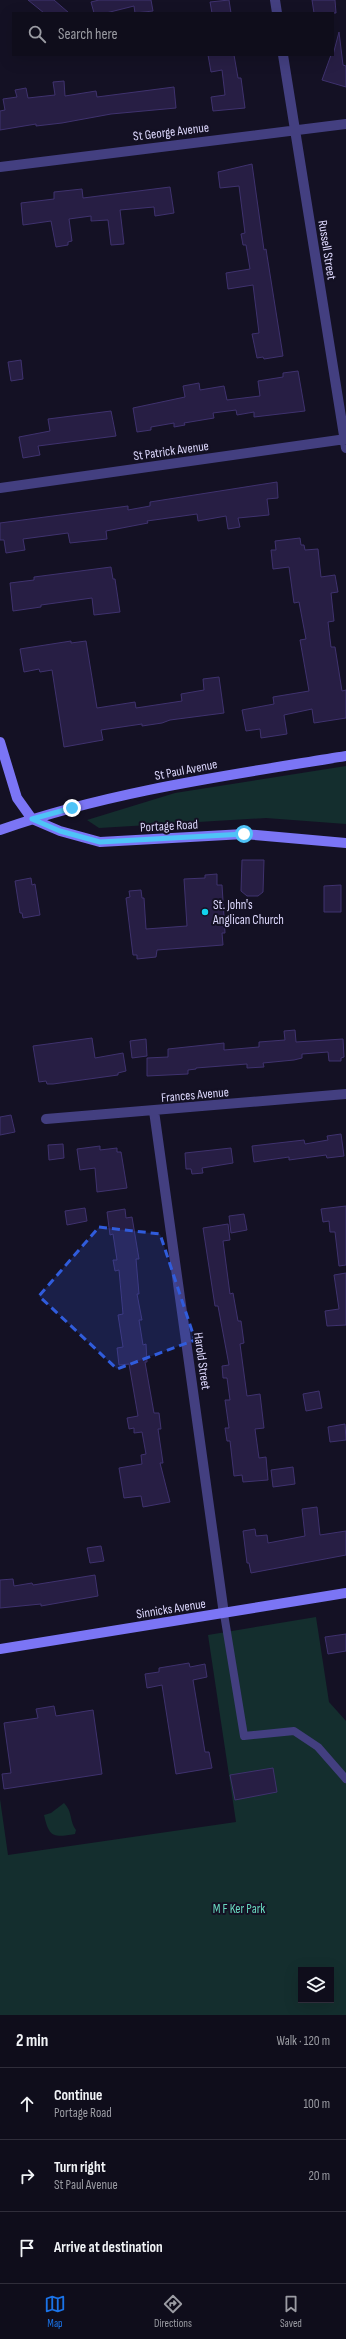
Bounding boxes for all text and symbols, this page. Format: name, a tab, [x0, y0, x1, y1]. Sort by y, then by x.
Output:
search box	[12, 12, 334, 56]
icon: search	[26, 23, 48, 45]
text: Search here	[58, 25, 118, 44]
street label: St George Avenue	[132, 119, 210, 145]
street label: Russell Street	[314, 219, 340, 281]
street label: St Patrick Avenue	[132, 438, 210, 464]
street label: St Paul Avenue	[153, 756, 219, 784]
route end	[63, 799, 81, 817]
street label: Portage Road	[140, 816, 198, 836]
route start	[235, 825, 253, 843]
place label: St. John's Anglican Church	[212, 897, 284, 928]
marker: St. John's Anglican Church	[200, 907, 210, 917]
street label: Frances Avenue	[160, 1084, 230, 1106]
street label: Harold Street	[190, 1331, 214, 1391]
street label: Sinnicks Avenue	[135, 1596, 207, 1622]
park label: M F Ker Park	[213, 1901, 265, 1917]
map controls	[298, 1967, 334, 2003]
button: layers	[298, 1967, 334, 2003]
text: 2 min	[16, 2031, 48, 2051]
text: Walk · 120 m	[277, 2033, 330, 2049]
text: Continue	[54, 2086, 103, 2105]
icon: ahead	[16, 2093, 38, 2115]
text: 100 m	[303, 2096, 330, 2112]
text: Portage Road	[54, 2105, 112, 2121]
text: Turn right	[54, 2158, 106, 2177]
icon: right	[16, 2165, 38, 2187]
text: 20 m	[308, 2168, 330, 2184]
text: St Paul Avenue	[54, 2177, 118, 2193]
icon: arrive	[16, 2237, 38, 2259]
text: Arrive at destination	[54, 2238, 163, 2257]
tab: Map	[44, 2293, 66, 2330]
tab: Directions	[154, 2293, 192, 2330]
tab: Saved	[280, 2293, 302, 2330]

